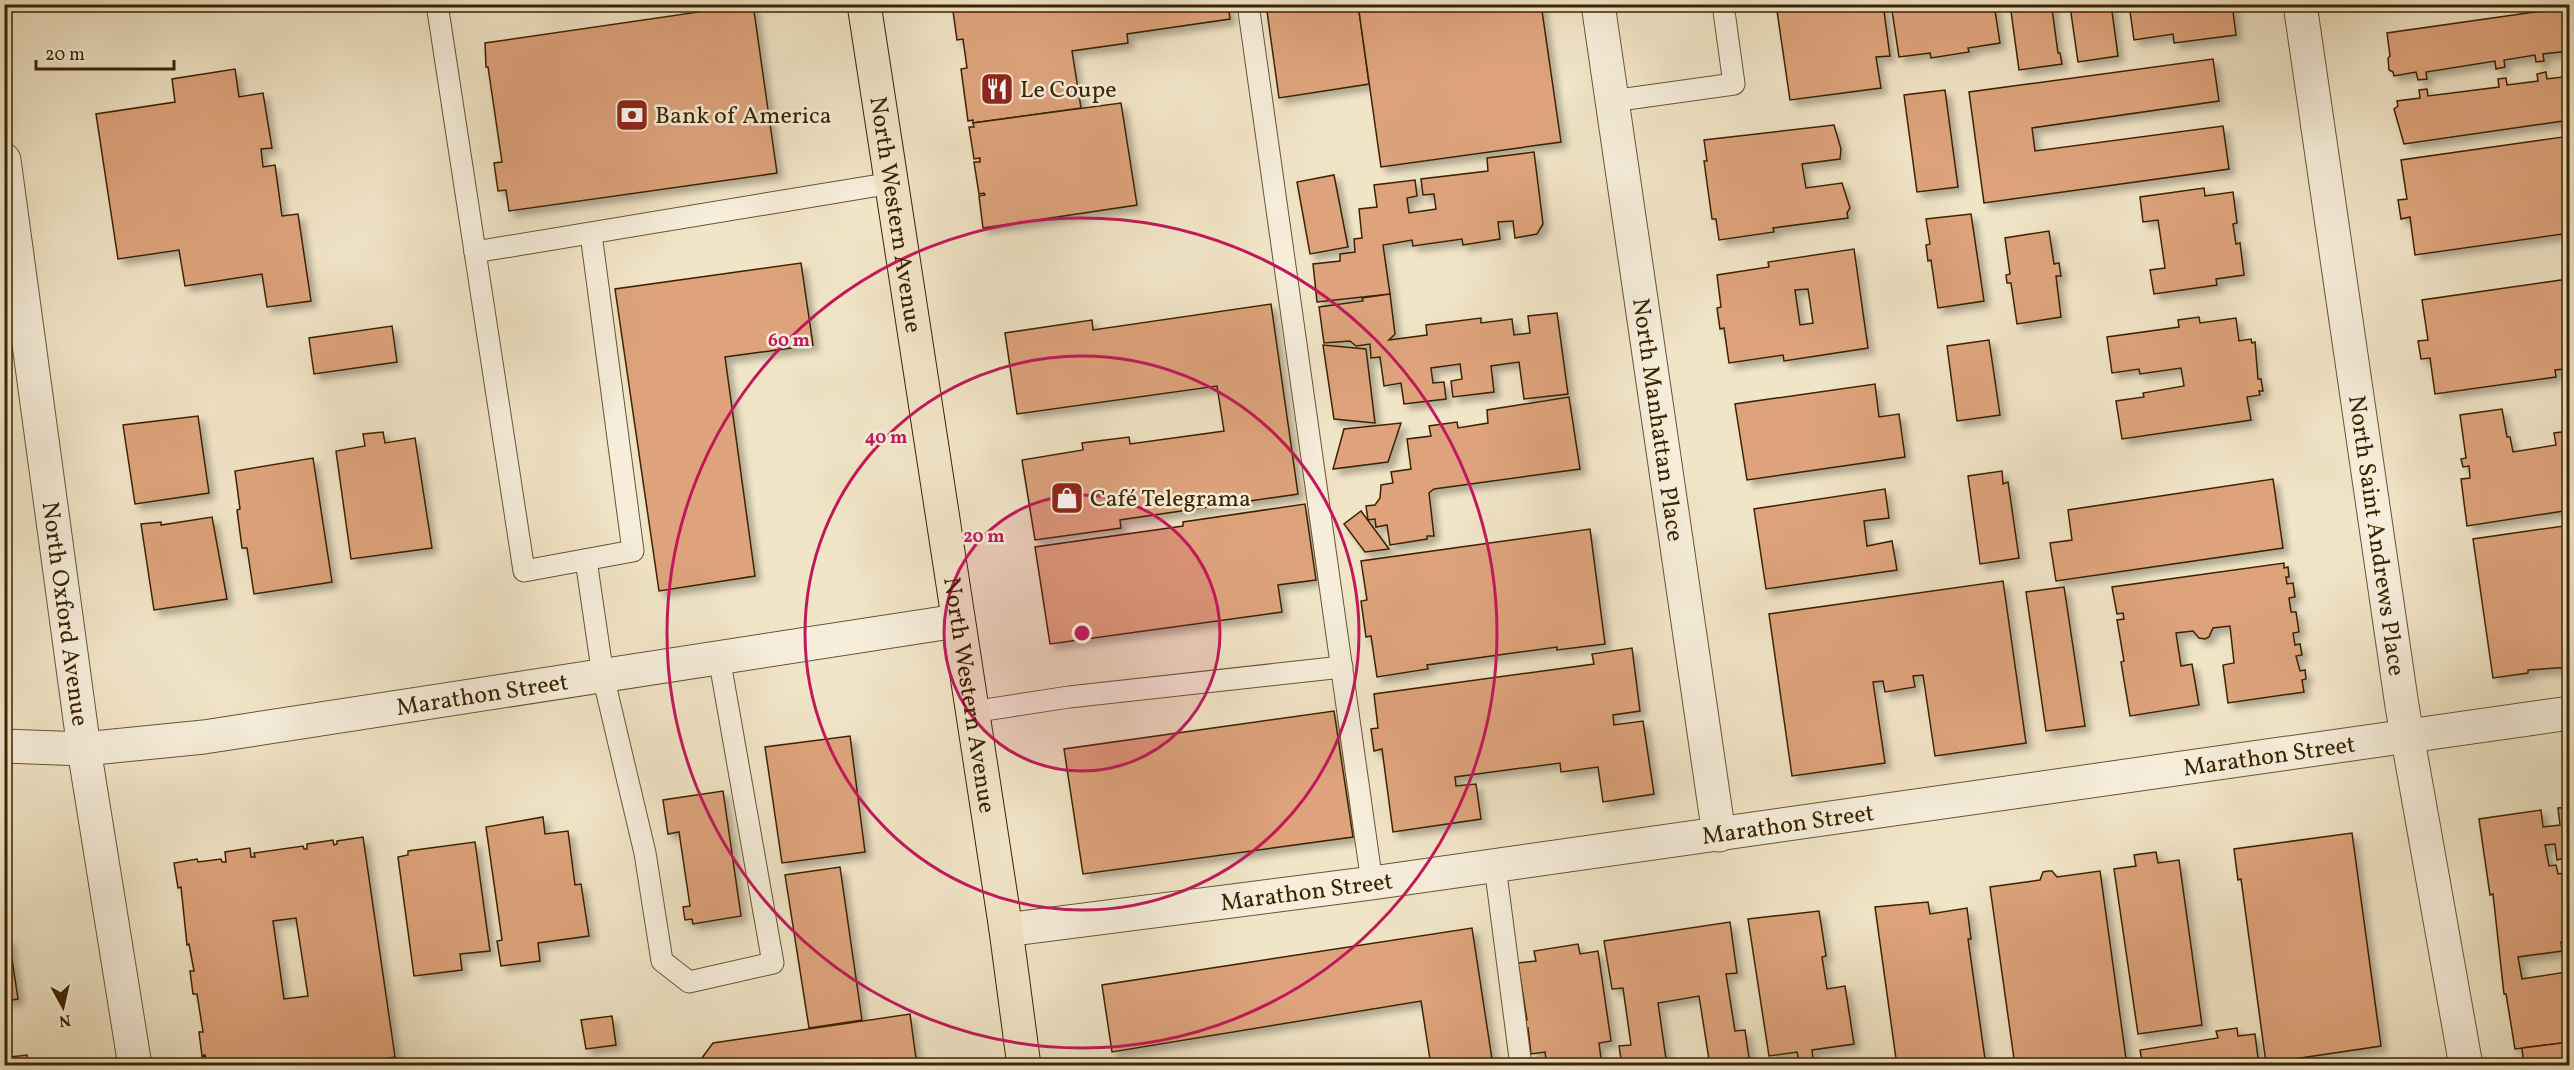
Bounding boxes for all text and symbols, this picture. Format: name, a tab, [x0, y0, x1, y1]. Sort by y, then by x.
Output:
scale bar	[36, 33, 174, 71]
text: 20 m	[45, 43, 85, 68]
restaurant icon: Le Coupe	[979, 71, 1015, 107]
place label: Le Coupe	[1020, 74, 1117, 108]
street label: North Western Avenue	[859, 94, 929, 335]
bank icon: Bank of America	[614, 97, 650, 133]
place label: Bank of America	[655, 100, 832, 134]
street label: North Manhattan Place	[1622, 296, 1691, 544]
text: 60 m	[768, 329, 810, 354]
street label: North Saint Andrews Place	[2338, 393, 2412, 678]
text: 40 m	[865, 426, 907, 451]
shop icon: Café Telegrama	[1049, 480, 1085, 516]
place label: Café Telegrama	[1090, 483, 1251, 517]
street label: North Oxford Avenue	[32, 500, 96, 728]
text: 20 m	[963, 525, 1005, 550]
street label: North Western Avenue	[933, 575, 1003, 816]
centre of rings	[1072, 623, 1092, 643]
street label: Marathon Street	[394, 666, 571, 726]
street label: Marathon Street	[2181, 729, 2358, 787]
street label: Marathon Street	[1700, 797, 1876, 855]
street label: Marathon Street	[1219, 865, 1395, 921]
north arrow	[33, 977, 93, 1037]
text: N	[57, 1008, 72, 1032]

